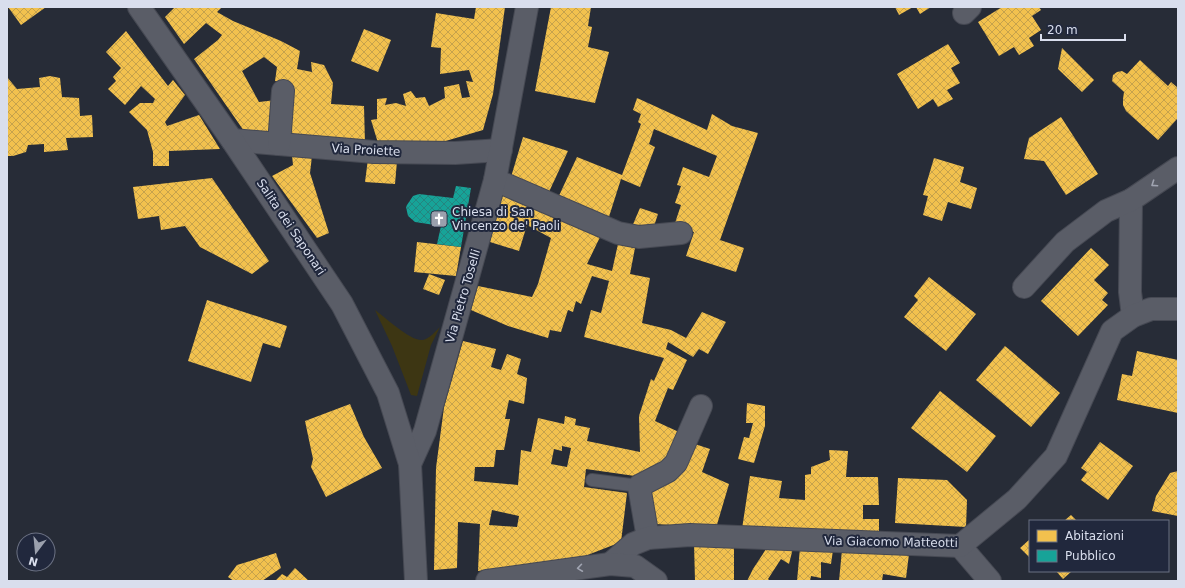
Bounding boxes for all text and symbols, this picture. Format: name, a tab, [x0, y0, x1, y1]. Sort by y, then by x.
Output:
scale bar	[1041, 16, 1125, 42]
text: 20 m	[1047, 23, 1078, 37]
street label: Via Proiette	[331, 141, 401, 159]
street label: Salita dei Saponari	[254, 176, 328, 278]
one-way arrow	[1152, 179, 1159, 186]
place label: Chiesa di San Vincenzo de' Paoli	[452, 205, 560, 233]
church icon: Chiesa di San Vincenzo de' Paoli	[429, 209, 449, 229]
street label: Via Pietro Toselli	[443, 247, 483, 345]
legend	[1029, 520, 1169, 572]
text: Abitazioni	[1065, 529, 1124, 543]
north arrow	[16, 532, 56, 572]
street label: Via Giacomo Matteotti	[824, 534, 958, 550]
text: Pubblico	[1065, 549, 1115, 563]
text: N	[27, 554, 40, 569]
one-way arrow	[577, 563, 584, 572]

